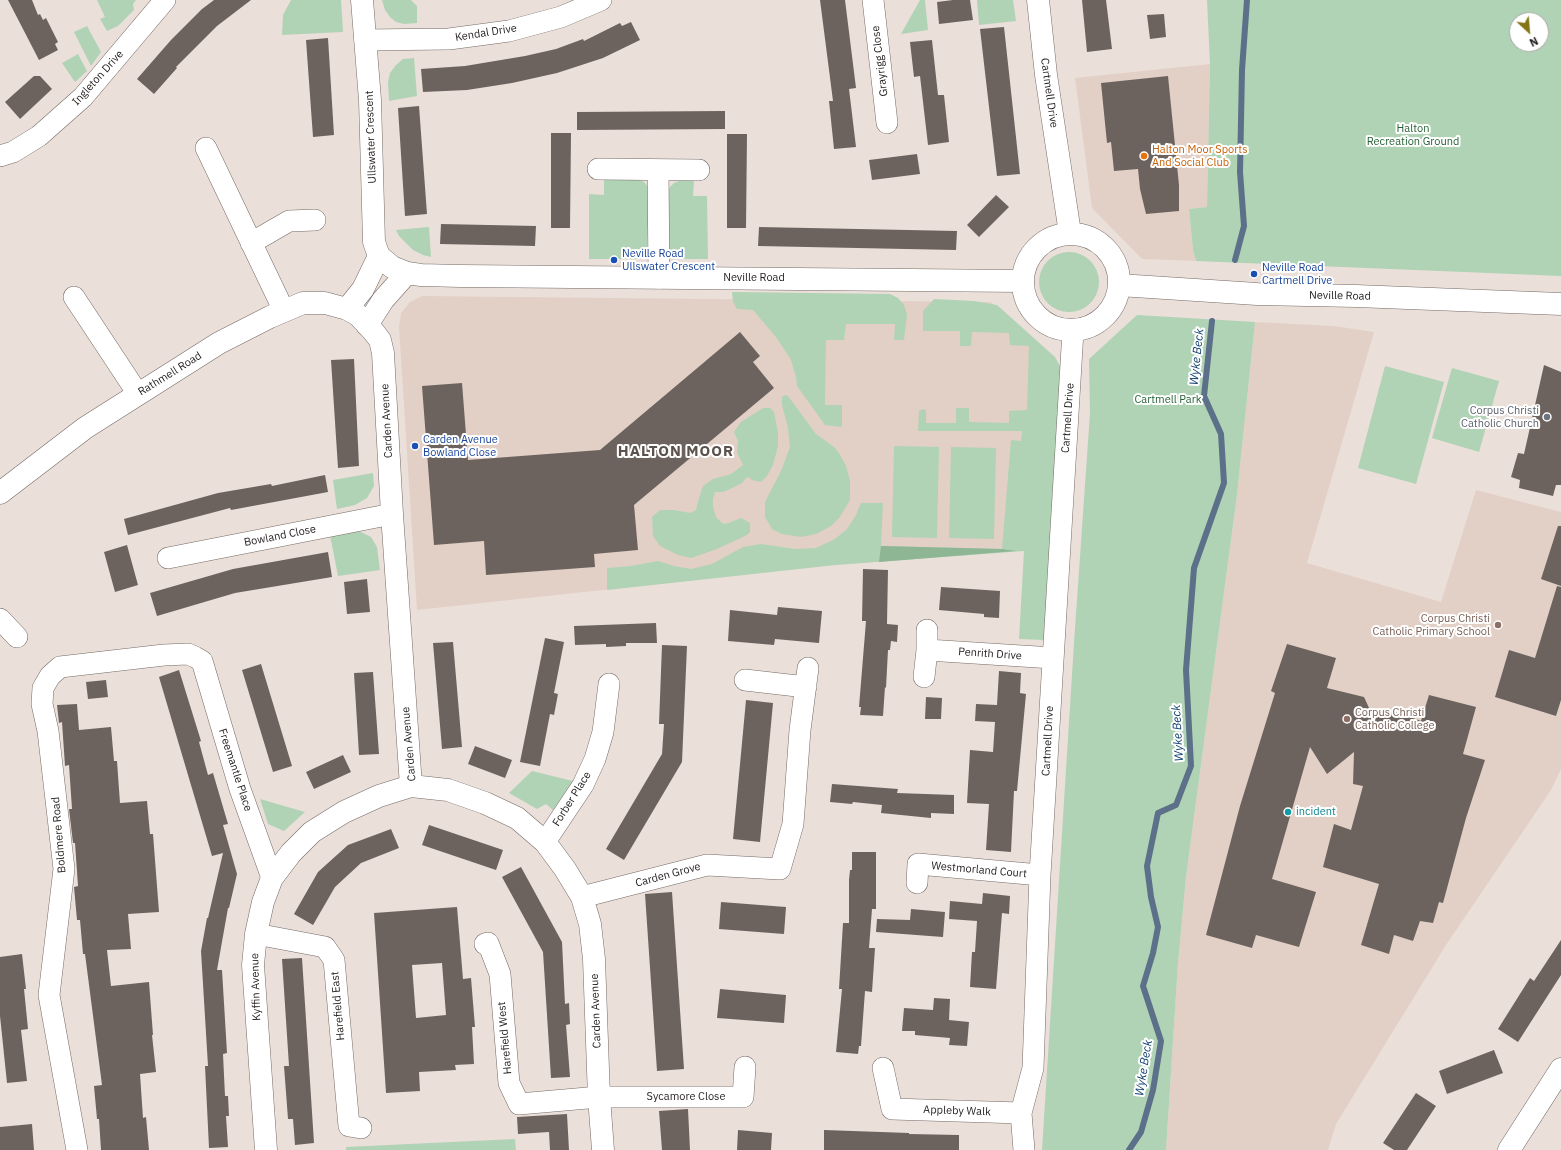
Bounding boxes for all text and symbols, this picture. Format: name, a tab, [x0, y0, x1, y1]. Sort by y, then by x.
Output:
north arrow	[1509, 12, 1549, 52]
street label: Kendal Drive	[454, 22, 518, 44]
street label: Grayrigg Close	[869, 25, 891, 97]
text: N	[1527, 34, 1540, 50]
street label: Ingleton Drive	[70, 48, 126, 108]
street label: Cartmell Drive	[1038, 57, 1060, 129]
street label: Ullswater Crescent	[363, 90, 379, 184]
park label: Halton Recreation Ground	[1367, 122, 1459, 148]
place label: Halton Moor Sports And Social Club	[1152, 143, 1248, 169]
marker: Halton Moor Sports And Social Club	[1139, 151, 1149, 161]
place label: Neville Road Ullswater Crescent	[622, 247, 715, 273]
marker: Neville Road Ullswater Crescent	[609, 255, 619, 265]
place label: Neville Road Cartmell Drive	[1262, 261, 1332, 287]
marker: Neville Road Cartmell Drive	[1249, 269, 1259, 279]
street label: Neville Road	[723, 271, 785, 285]
street label: Neville Road	[1309, 289, 1371, 303]
water label: Wyke Beck	[1187, 328, 1207, 386]
street label: Rathmell Road	[136, 349, 204, 399]
street label: Cartmell Drive	[1059, 382, 1077, 454]
street label: Carden Avenue	[378, 383, 396, 459]
park label: Cartmell Park	[1134, 393, 1202, 407]
place label: Corpus Christi Catholic Church	[1461, 404, 1539, 430]
marker: Corpus Christi Catholic Church	[1542, 412, 1552, 422]
place label: Carden Avenue Bowland Close	[423, 433, 498, 459]
marker: Carden Avenue Bowland Close	[410, 441, 420, 451]
district label: HALTON MOOR	[618, 443, 734, 461]
street label: Bowland Close	[243, 523, 317, 549]
place label: Corpus Christi Catholic Primary School	[1373, 612, 1490, 638]
marker: Corpus Christi Catholic Primary School	[1493, 620, 1503, 630]
street label: Penrith Drive	[958, 645, 1022, 663]
water label: Wyke Beck	[1169, 704, 1187, 762]
street label: Carden Avenue	[399, 706, 419, 782]
street label: Cartmell Drive	[1040, 706, 1056, 776]
place label: Corpus Christi Catholic College	[1355, 706, 1435, 732]
marker: Corpus Christi Catholic College	[1342, 714, 1352, 724]
street label: Freemantle Place	[215, 727, 255, 813]
street label: Forber Place	[550, 769, 594, 829]
street label: Boldmere Road	[49, 796, 69, 874]
place label: incident	[1296, 805, 1336, 819]
marker: incident	[1283, 807, 1293, 817]
street label: Westmorland Court	[931, 859, 1027, 881]
street label: Carden Grove	[634, 860, 702, 890]
street label: Kyffin Avenue	[248, 953, 264, 1021]
street label: Harefield East	[328, 971, 348, 1041]
street label: Carden Avenue	[588, 973, 604, 1049]
street label: Harefield West	[495, 1001, 515, 1075]
water label: Wyke Beck	[1132, 1039, 1156, 1097]
street label: Sycamore Close	[647, 1090, 725, 1104]
street label: Appleby Walk	[923, 1103, 991, 1119]

